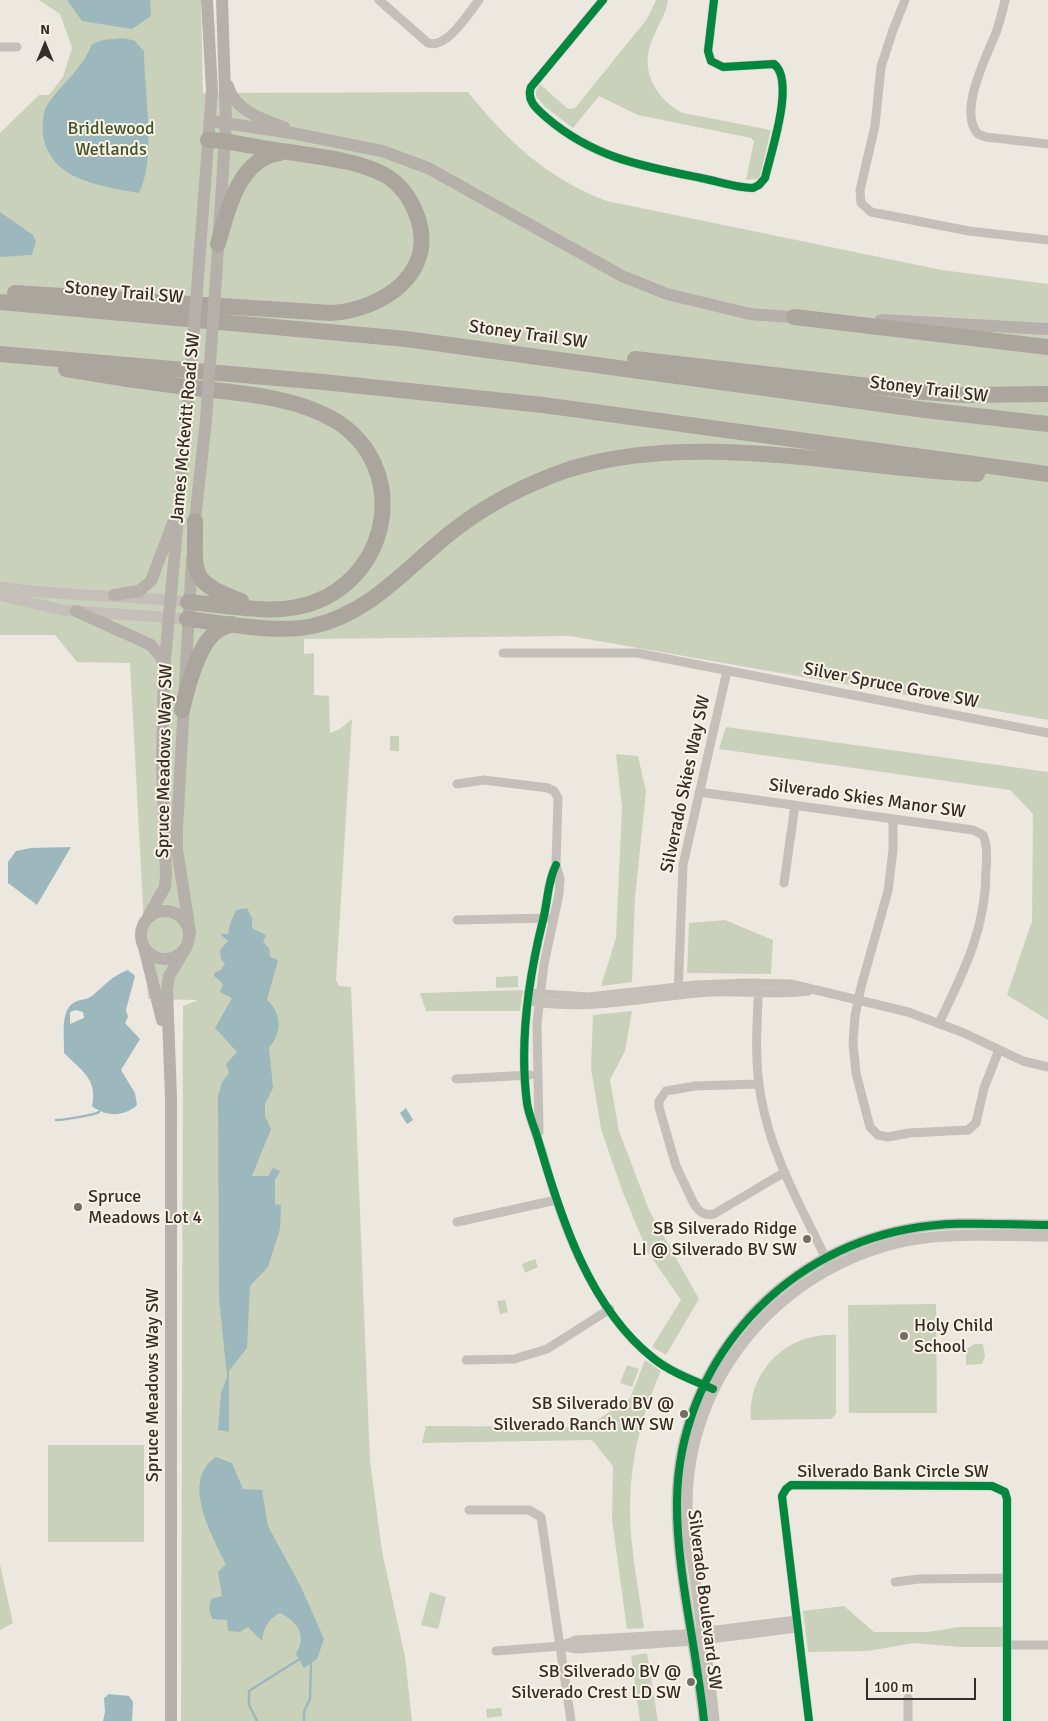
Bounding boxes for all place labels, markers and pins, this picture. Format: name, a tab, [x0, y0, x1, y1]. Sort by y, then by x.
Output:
place label: Spruce Meadows Lot 4	[88, 1186, 202, 1228]
marker: Spruce Meadows Lot 4	[72, 1201, 84, 1213]
place label: SB Silverado Ridge LI @ Silverado BV SW	[632, 1218, 797, 1260]
marker: SB Silverado Ridge LI @ Silverado BV SW	[801, 1233, 813, 1245]
place label: Holy Child School	[914, 1315, 993, 1358]
marker: Holy Child School	[898, 1330, 910, 1342]
place label: SB Silverado BV @ Silverado Ranch WY SW	[494, 1393, 674, 1436]
marker: SB Silverado BV @ Silverado Ranch WY SW	[678, 1408, 690, 1420]
place label: SB Silverado BV @ Silverado Crest LD SW	[512, 1661, 681, 1704]
marker: SB Silverado BV @ Silverado Crest LD SW	[685, 1676, 697, 1688]

